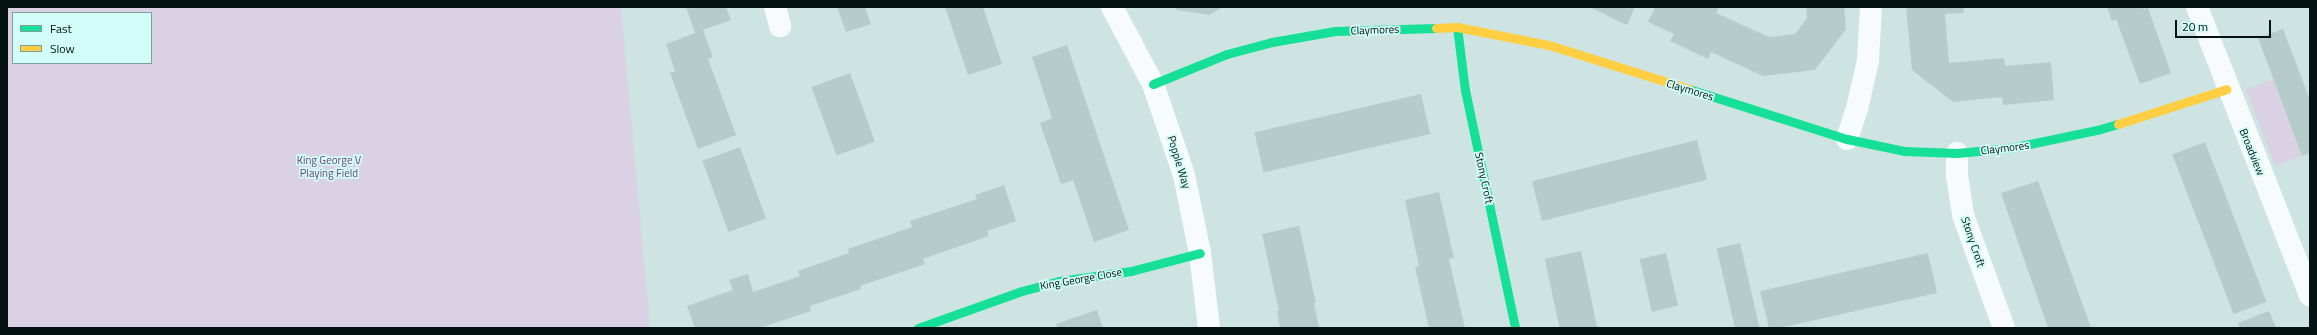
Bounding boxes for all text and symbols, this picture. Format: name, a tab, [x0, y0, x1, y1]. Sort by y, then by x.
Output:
legend	[12, 12, 152, 64]
scale bar	[2177, 12, 2273, 38]
text: 20 m	[2182, 17, 2208, 36]
text: Fast	[50, 19, 72, 38]
street label: Claymores	[1350, 23, 1400, 37]
text: Slow	[50, 39, 75, 58]
street label: Claymores	[1665, 77, 1715, 103]
street label: Broadview	[2237, 127, 2267, 177]
street label: Popple Way	[1165, 134, 1193, 190]
street label: Claymores	[1980, 138, 2030, 158]
street label: Stony Croft	[1472, 151, 1496, 205]
park label: King George V Playing Field	[297, 154, 361, 180]
street label: Stony Croft	[1958, 215, 1988, 269]
street label: King George Close	[1039, 265, 1123, 293]

